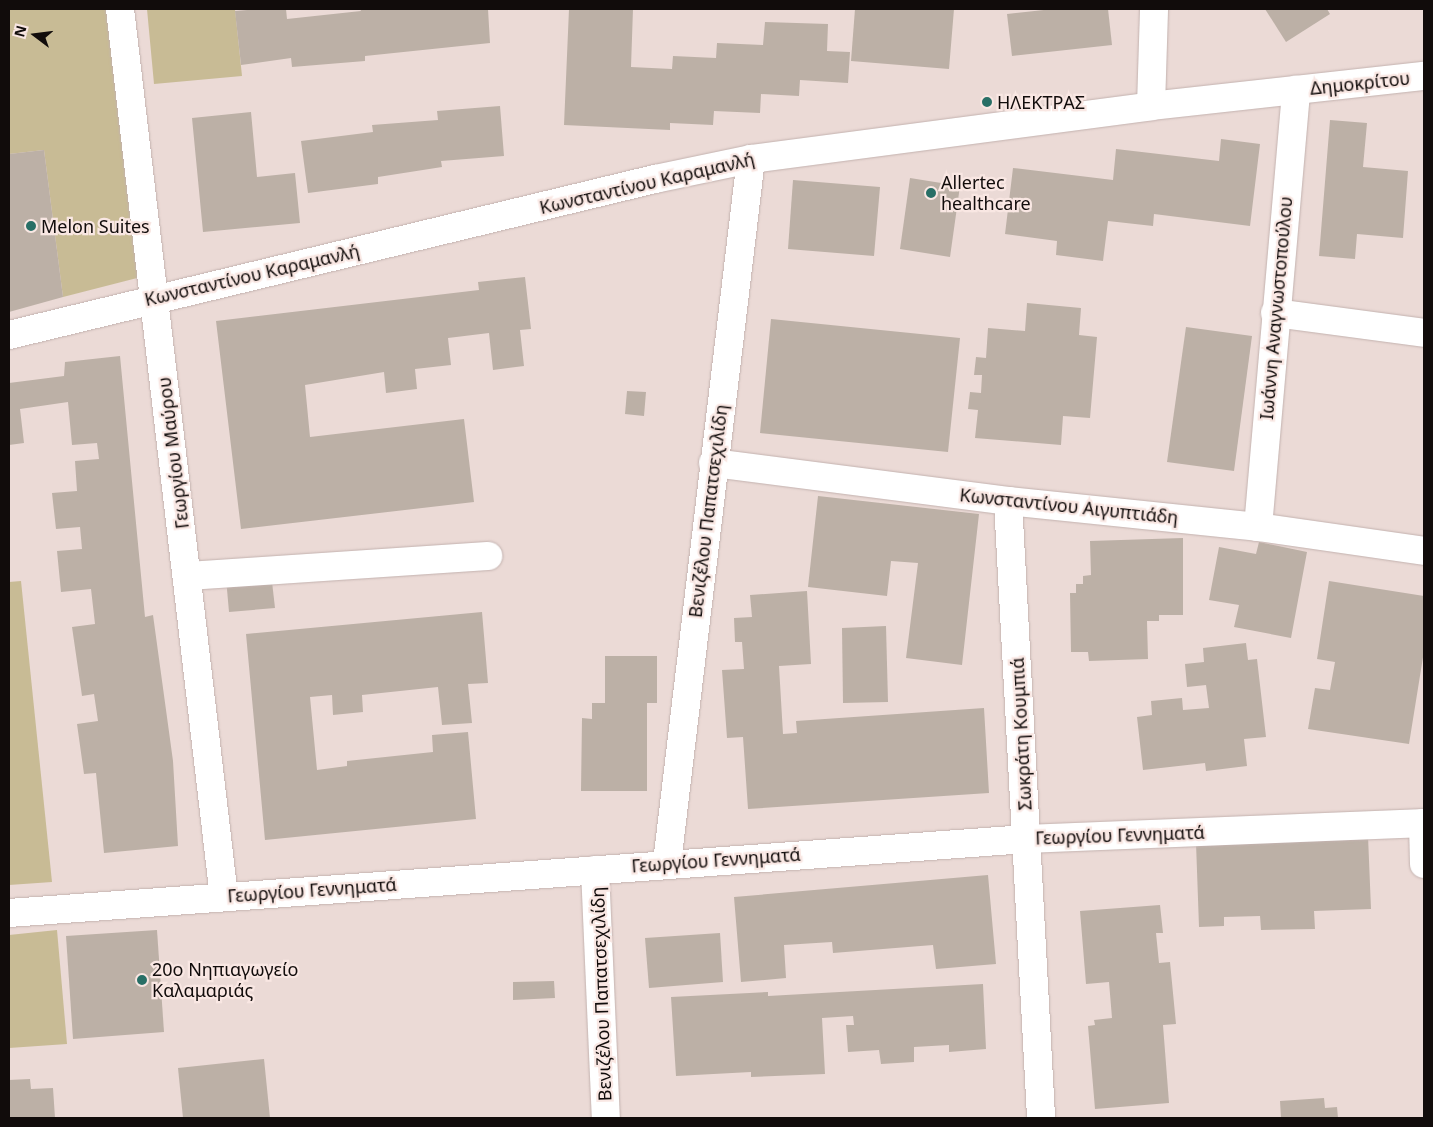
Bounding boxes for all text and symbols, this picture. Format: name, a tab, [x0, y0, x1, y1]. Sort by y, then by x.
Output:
north arrow	[10, 10, 60, 60]
text: N	[9, 23, 31, 39]
street label: Δημοκρίτου	[1309, 67, 1411, 99]
place label: ΗΛΕΚΤΡΑΣ	[997, 91, 1085, 113]
marker: ΗΛΕΚΤΡΑΣ	[981, 96, 993, 108]
street label: Κωνσταντίνου Καραμανλή	[537, 148, 757, 218]
place label: Allertec healthcare	[941, 172, 1031, 214]
marker: Allertec healthcare	[925, 187, 937, 199]
street label: Ιωάννη Αναγνωστοπούλου	[1255, 195, 1297, 421]
place label: Melon Suites	[41, 215, 150, 237]
marker: Melon Suites	[25, 220, 37, 232]
street label: Κωνσταντίνου Καραμανλή	[142, 240, 362, 310]
street label: Γεωργίου Μαύρου	[153, 376, 193, 530]
street label: Βενιζέλου Παπατσεχιλίδη	[684, 403, 732, 619]
street label: Κωνσταντίνου Αιγυπτιάδη	[959, 484, 1179, 528]
street label: Σωκράτη Κουμπιά	[1006, 657, 1036, 811]
street label: Γεωργίου Γεννηματά	[1035, 821, 1205, 849]
street label: Γεωργίου Γεννηματά	[631, 843, 801, 877]
street label: Γεωργίου Γεννηματά	[227, 873, 397, 907]
street label: Βενιζέλου Παπατσεχιλίδη	[586, 886, 616, 1102]
place label: 20ο Νηπιαγωγείο Καλαμαριάς	[152, 959, 298, 1002]
marker: 20ο Νηπιαγωγείο Καλαμαριάς	[136, 974, 148, 986]

